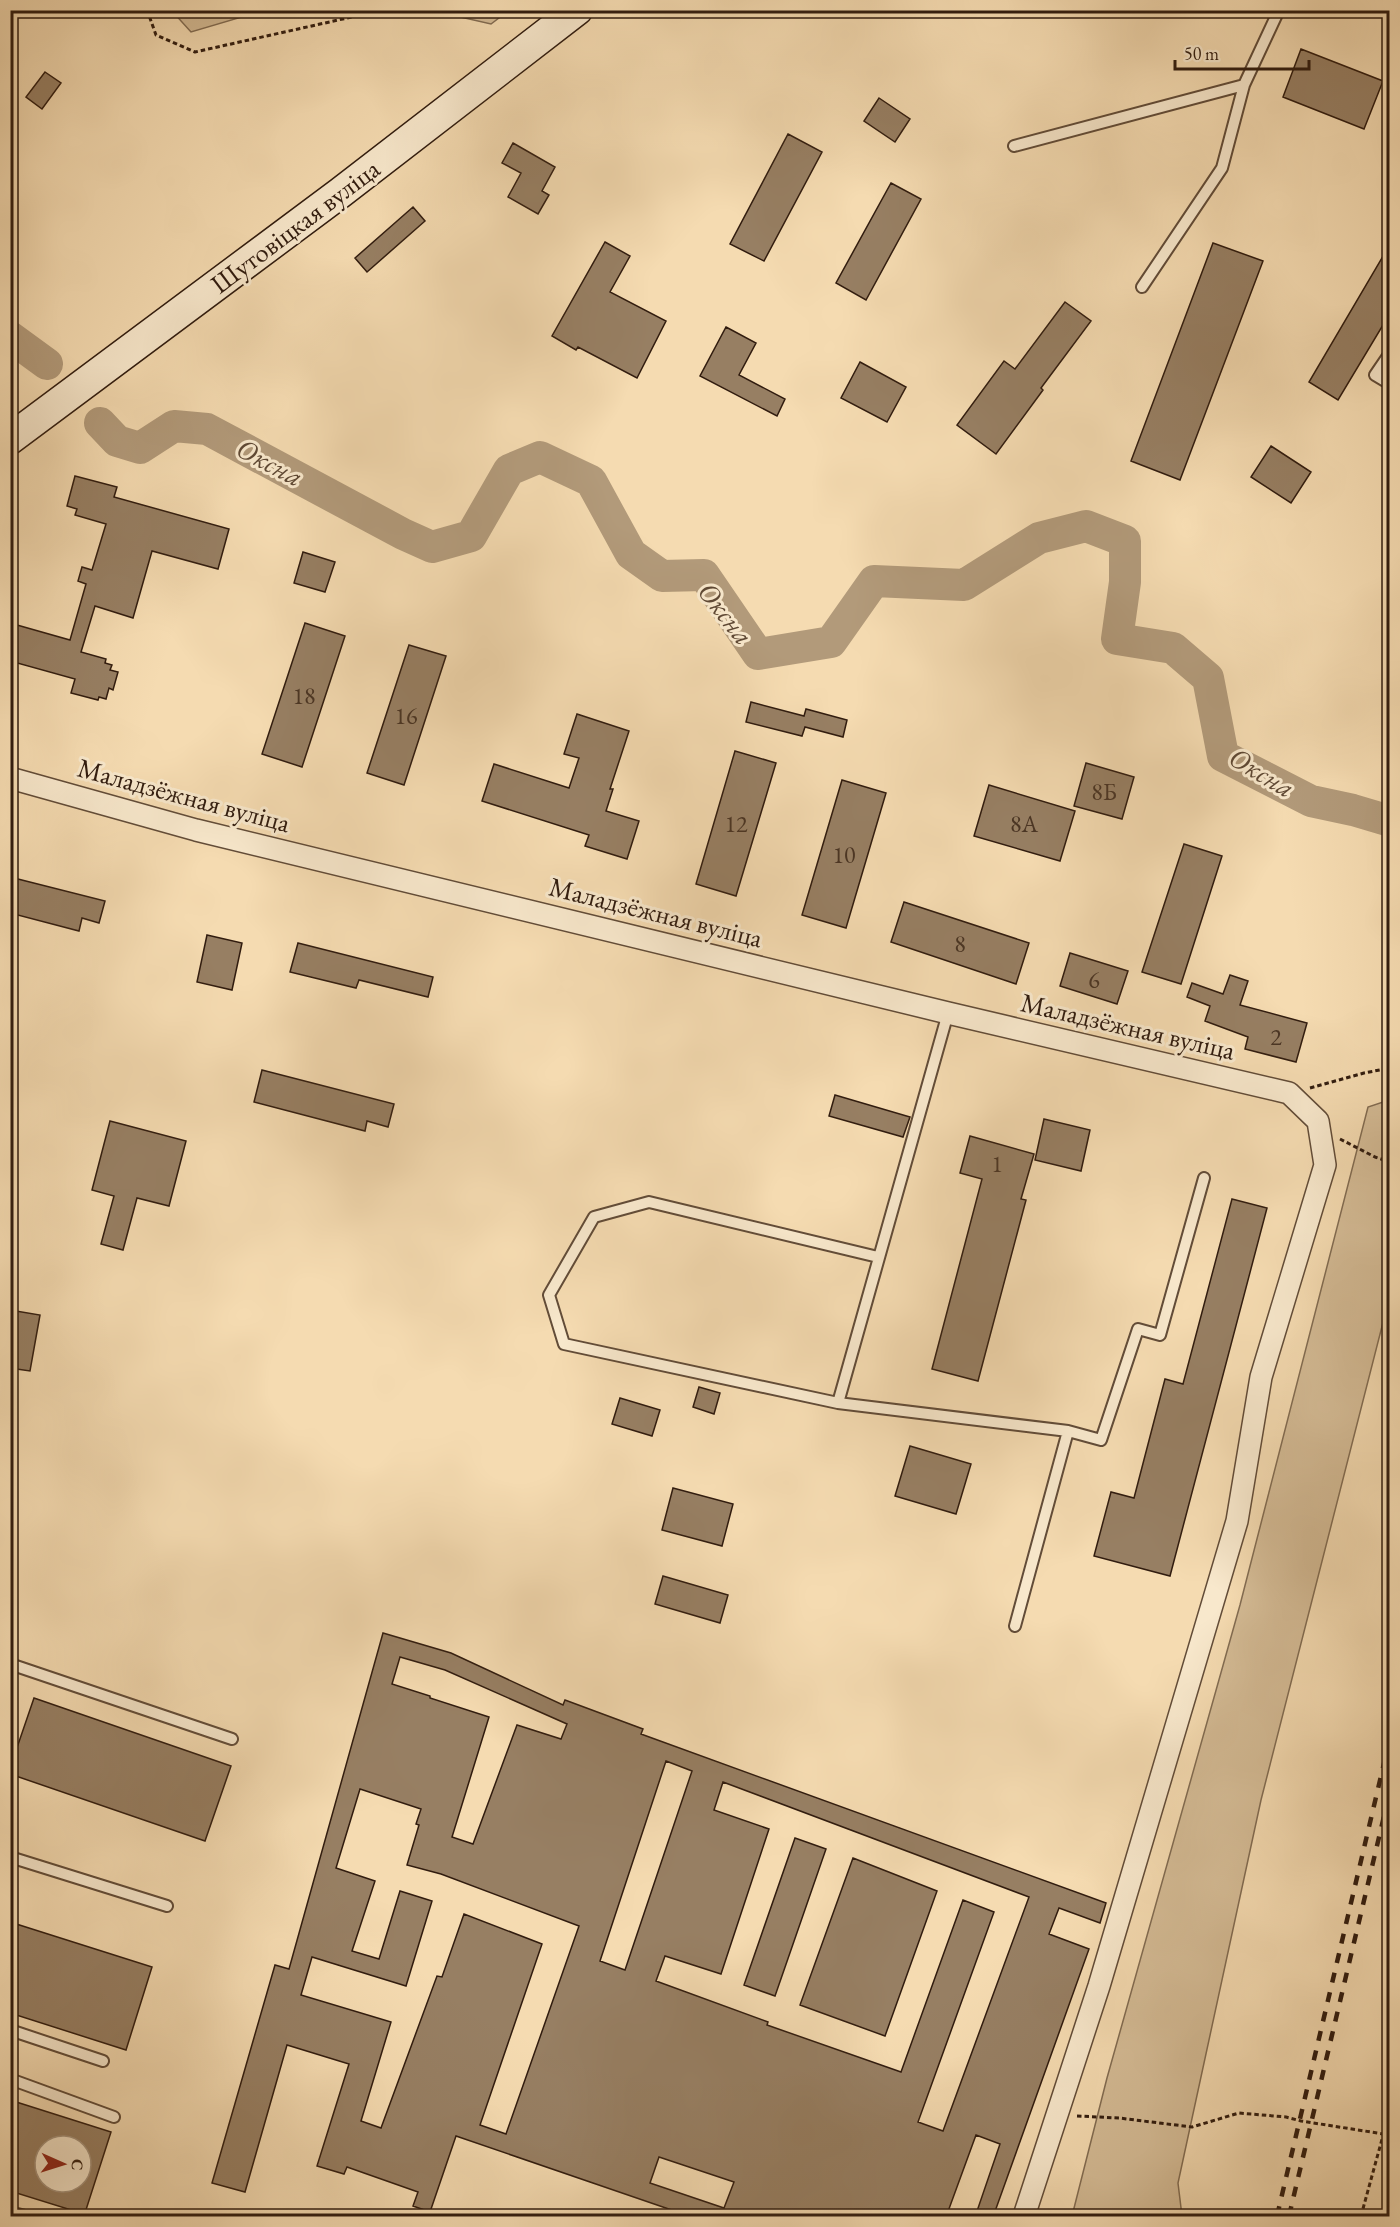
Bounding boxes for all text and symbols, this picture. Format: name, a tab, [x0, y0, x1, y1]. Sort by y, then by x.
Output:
scale bar	[1175, 33, 1308, 71]
text: 50 m	[1184, 42, 1219, 65]
street label: Шутовіцкая вуліца	[203, 151, 387, 301]
water label: Оксна	[231, 430, 309, 494]
water label: Оксна	[690, 574, 762, 652]
house number: 18	[292, 680, 316, 711]
house number: 16	[394, 700, 418, 731]
water label: Оксна	[1223, 739, 1301, 805]
street label: Маладзёжная вуліца	[74, 750, 294, 840]
house number: 8Б	[1091, 776, 1117, 807]
house number: 12	[724, 808, 748, 839]
house number: 8А	[1010, 808, 1038, 839]
house number: 10	[832, 839, 856, 870]
street label: Маладзёжная вуліца	[546, 869, 767, 955]
house number: 8	[954, 928, 966, 959]
house number: 6	[1088, 964, 1100, 995]
street label: Маладзёжная вуліца	[1017, 984, 1239, 1068]
house number: 2	[1270, 1021, 1282, 1052]
house number: 1	[991, 1148, 1003, 1179]
north arrow	[33, 2134, 93, 2194]
text: С	[67, 2159, 88, 2171]

